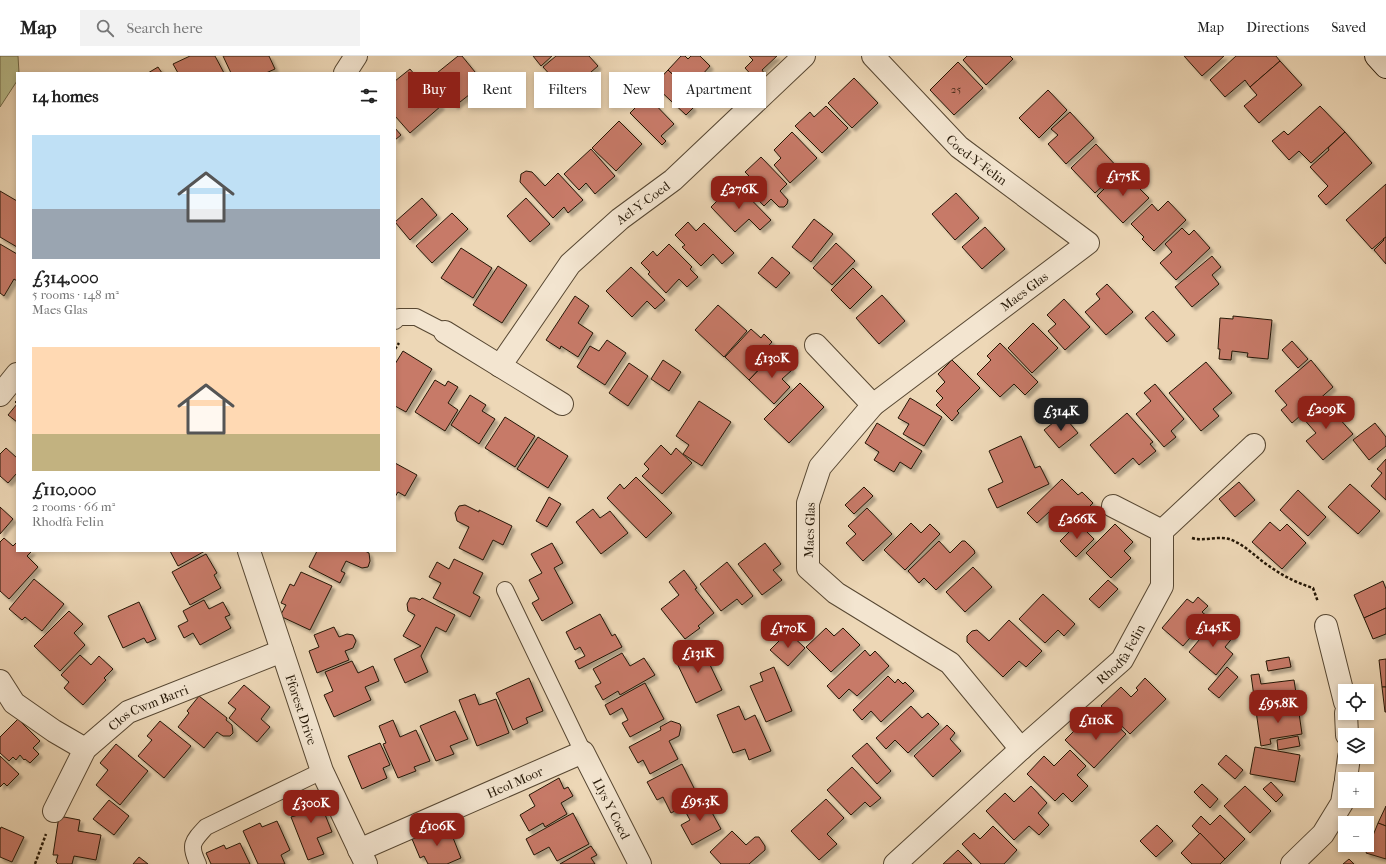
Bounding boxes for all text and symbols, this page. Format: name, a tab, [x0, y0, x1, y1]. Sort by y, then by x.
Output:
search box	[80, 10, 360, 46]
text: Map	[20, 17, 56, 39]
icon: search	[94, 17, 116, 39]
text: Search here	[126, 19, 203, 37]
text: Map	[1197, 19, 1224, 36]
text: Directions	[1246, 19, 1309, 36]
text: Saved	[1331, 19, 1366, 36]
chip: Buy	[408, 72, 460, 108]
chip: Rent	[468, 72, 526, 108]
chip: Filters	[534, 72, 601, 108]
chip: New	[609, 72, 664, 108]
chip: Apartment	[672, 72, 766, 108]
house number: 25	[951, 83, 961, 96]
icon: filters	[358, 85, 380, 107]
text: 14 homes	[32, 86, 99, 106]
street label: Coed-Y-Felin	[943, 132, 1010, 188]
icon: home	[170, 161, 242, 233]
pin: £175K	[1095, 163, 1151, 197]
text: £175K	[1106, 168, 1140, 183]
pin: £276K	[711, 176, 767, 210]
street label: Ael-Y-Coed	[612, 178, 673, 228]
text: £276K	[720, 181, 758, 196]
text: £314,000	[32, 267, 99, 287]
street label: Maes Glas	[998, 269, 1051, 314]
text: 5 rooms · 148 m²	[32, 287, 119, 302]
text: Maes Glas	[32, 302, 88, 317]
pin: £130K	[744, 345, 800, 379]
text: £130K	[754, 350, 790, 365]
icon: home	[170, 373, 242, 445]
pin: £209K	[1298, 396, 1354, 430]
pin: £314K	[1033, 398, 1089, 432]
text: £209K	[1307, 401, 1345, 416]
text: £314K	[1043, 403, 1079, 418]
text: £110,000	[32, 479, 96, 499]
text: 2 rooms · 66 m²	[32, 499, 115, 514]
street label: Maes Glas	[801, 502, 818, 558]
pin: £266K	[1049, 506, 1105, 540]
text: £266K	[1058, 511, 1096, 526]
text: Rhodfa Felin	[32, 514, 104, 529]
pin: £145K	[1185, 614, 1241, 648]
pin: £170K	[760, 615, 816, 649]
text: £145K	[1195, 619, 1231, 634]
text: £170K	[770, 620, 806, 635]
street label: Rhodfa Felin	[1093, 621, 1148, 687]
pin: £131K	[670, 640, 726, 674]
text: £131K	[682, 645, 714, 660]
street label: Fforest Drive	[282, 672, 320, 747]
street label: Clos Cwm Barri	[105, 682, 191, 734]
map controls	[1338, 684, 1374, 852]
button: locate	[1338, 684, 1374, 720]
pin: £95.8K	[1245, 690, 1311, 724]
text: £95.8K	[1258, 695, 1298, 710]
pin: £110K	[1068, 707, 1124, 741]
text: £110K	[1079, 712, 1113, 727]
button: layers	[1338, 728, 1374, 764]
street label: Heol Moor	[485, 763, 546, 801]
button: +	[1338, 772, 1374, 808]
street label: Llys Y Coed	[590, 776, 633, 843]
pin: £95.3K	[667, 788, 733, 822]
pin: £300K	[283, 790, 339, 824]
text: £95.3K	[681, 793, 719, 808]
text: £300K	[292, 795, 330, 810]
pin: £106K	[409, 813, 465, 847]
button: −	[1338, 816, 1374, 852]
text: £106K	[419, 818, 455, 833]

